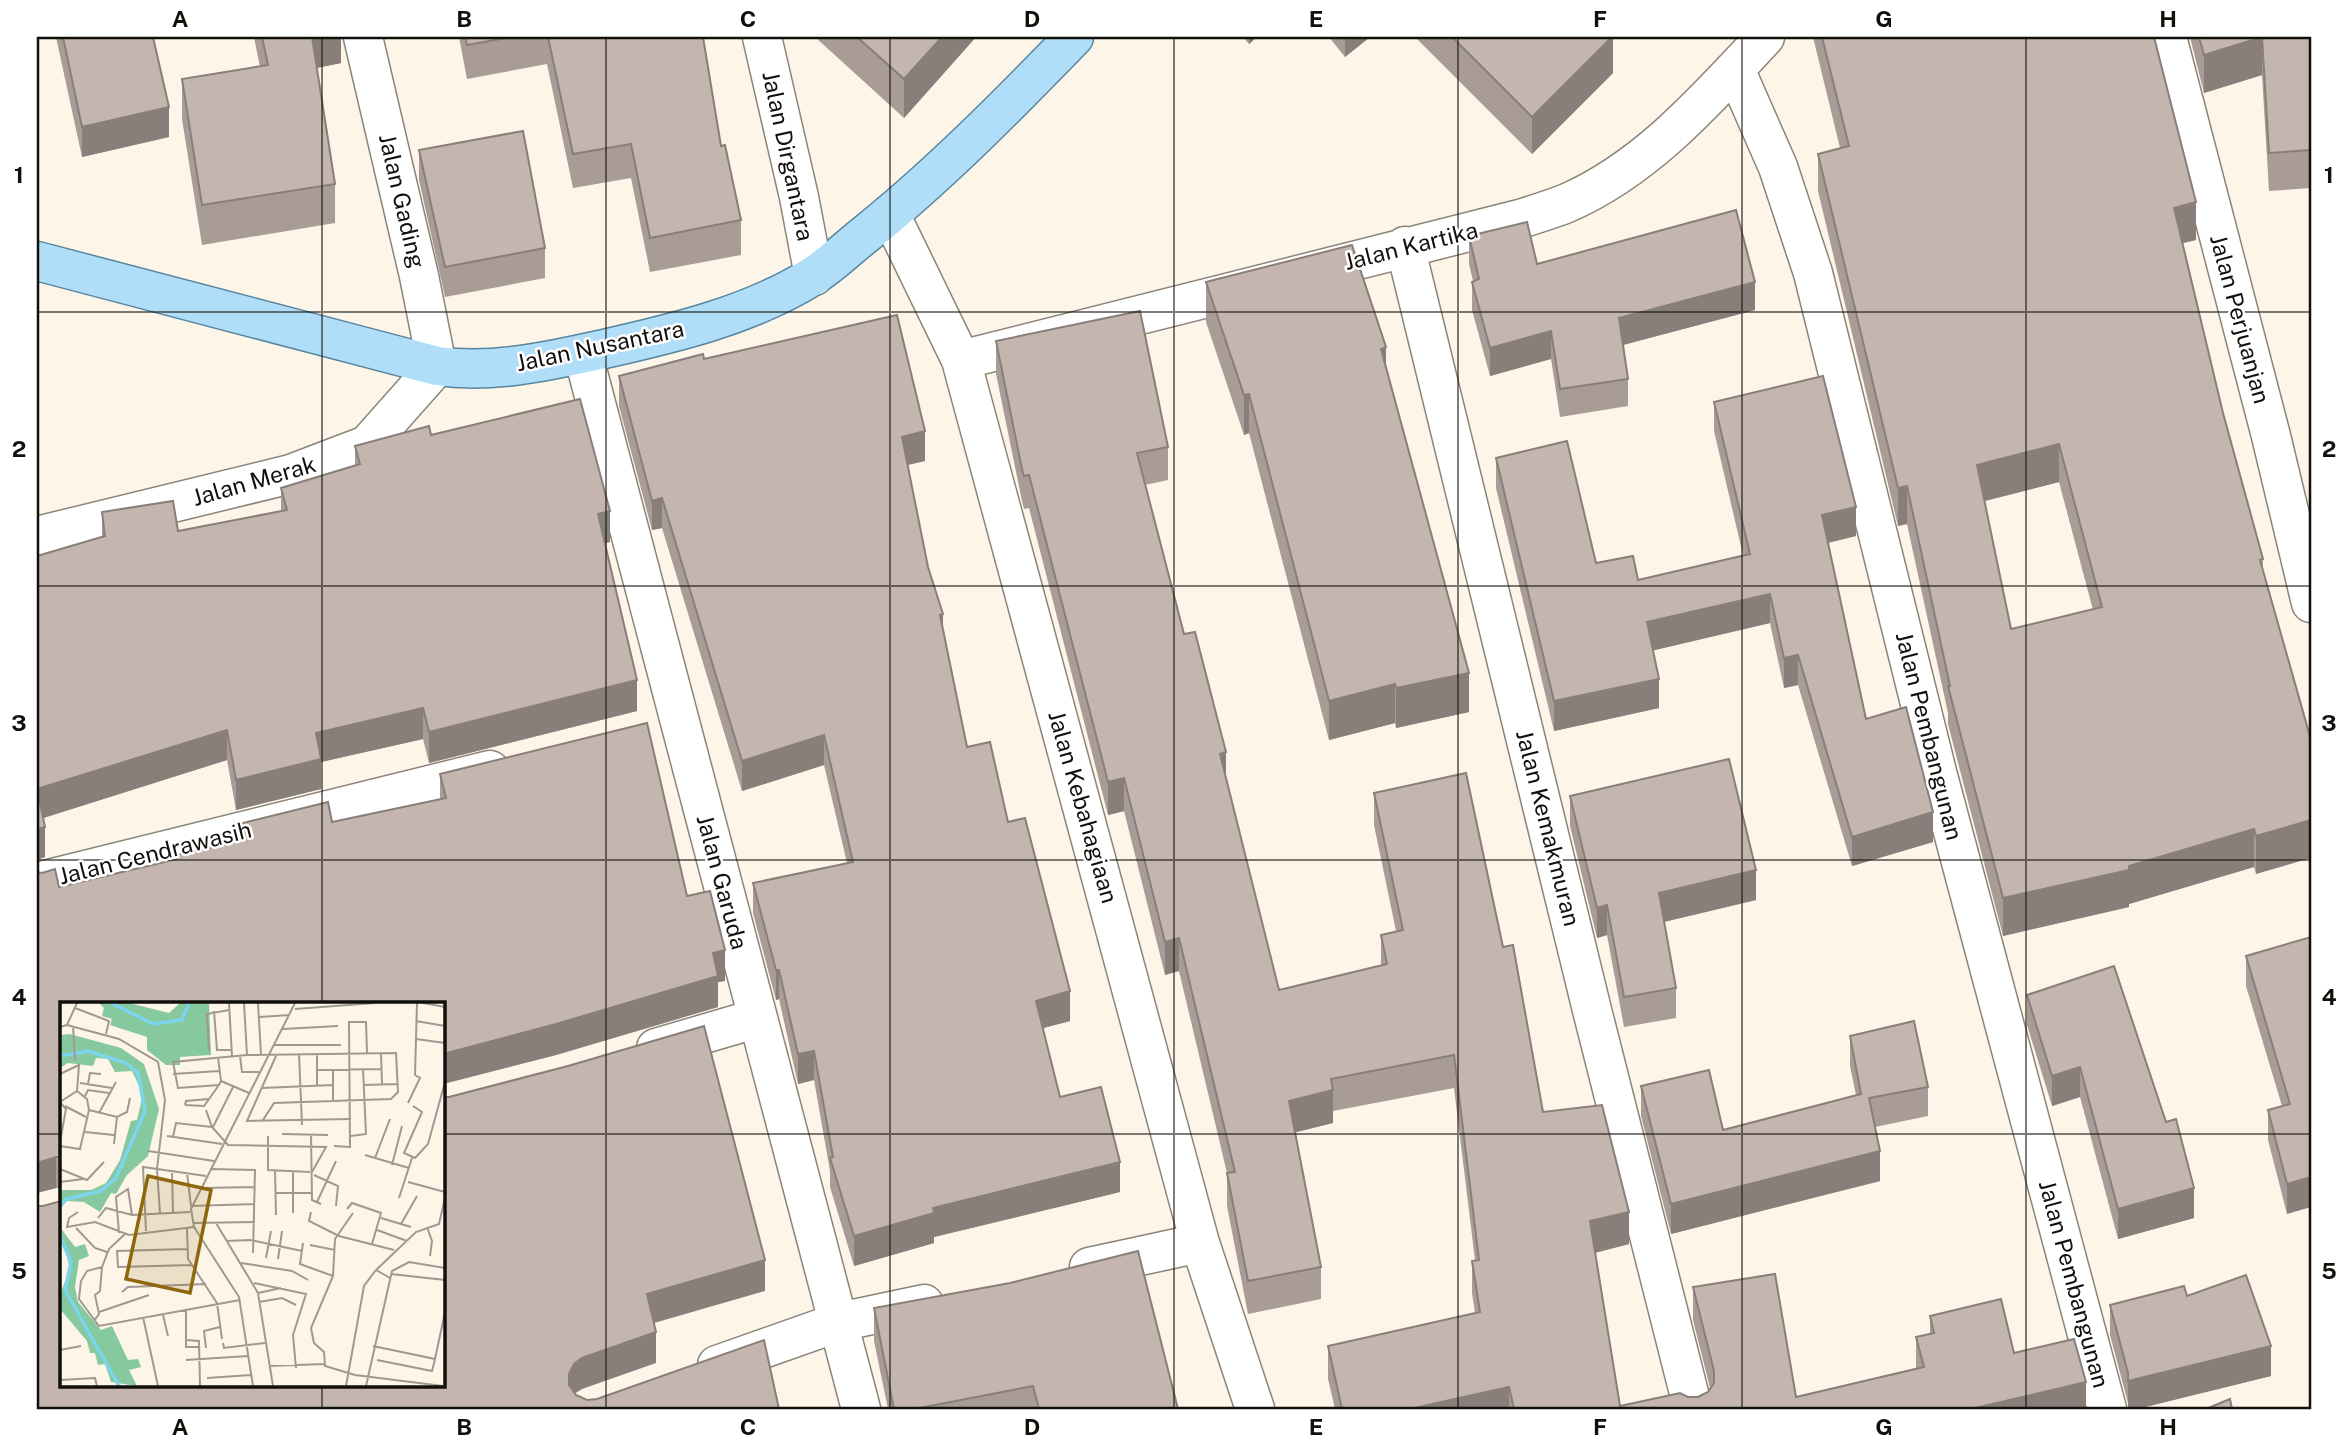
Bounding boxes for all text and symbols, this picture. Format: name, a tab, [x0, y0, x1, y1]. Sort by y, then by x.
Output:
text: A	[172, 5, 189, 32]
text: B	[456, 5, 472, 32]
text: C	[740, 5, 756, 32]
text: D	[1024, 5, 1040, 32]
text: E	[1309, 5, 1323, 32]
text: F	[1593, 5, 1607, 32]
text: G	[1875, 5, 1893, 32]
text: H	[2159, 5, 2177, 32]
street label: Jalan Dirgantara	[757, 69, 820, 243]
street label: Jalan Gading	[374, 131, 431, 271]
text: 1	[14, 161, 24, 188]
text: 1	[2324, 161, 2334, 188]
street label: Jalan Kartika	[1341, 216, 1481, 275]
street label: Jalan Perjuanjan	[2205, 231, 2276, 406]
street label: Jalan Nusantara	[514, 315, 686, 376]
text: 2	[12, 435, 26, 462]
text: 2	[2322, 435, 2336, 462]
street label: Jalan Merak	[189, 450, 319, 511]
street label: Jalan Pembangunan	[1891, 629, 1968, 843]
street label: Jalan Kebahagiaan	[1043, 707, 1124, 906]
text: 3	[11, 709, 27, 736]
text: 3	[2321, 709, 2337, 736]
street label: Jalan Kemakmuran	[1511, 727, 1586, 929]
street label: Jalan Garuda	[692, 812, 753, 952]
street label: Jalan Cendrawasih	[56, 815, 254, 890]
text: 4	[11, 983, 27, 1010]
text: 4	[2321, 983, 2337, 1010]
inset map	[60, 1002, 444, 1386]
street label: Jalan Pembangunan	[2034, 1177, 2115, 1391]
text: 5	[11, 1257, 27, 1284]
text: 5	[2321, 1257, 2337, 1284]
text: A	[172, 1413, 189, 1440]
text: B	[456, 1413, 472, 1440]
text: C	[740, 1413, 756, 1440]
text: D	[1024, 1413, 1040, 1440]
text: E	[1309, 1413, 1323, 1440]
text: F	[1593, 1413, 1607, 1440]
text: G	[1875, 1413, 1893, 1440]
text: H	[2159, 1413, 2177, 1440]

